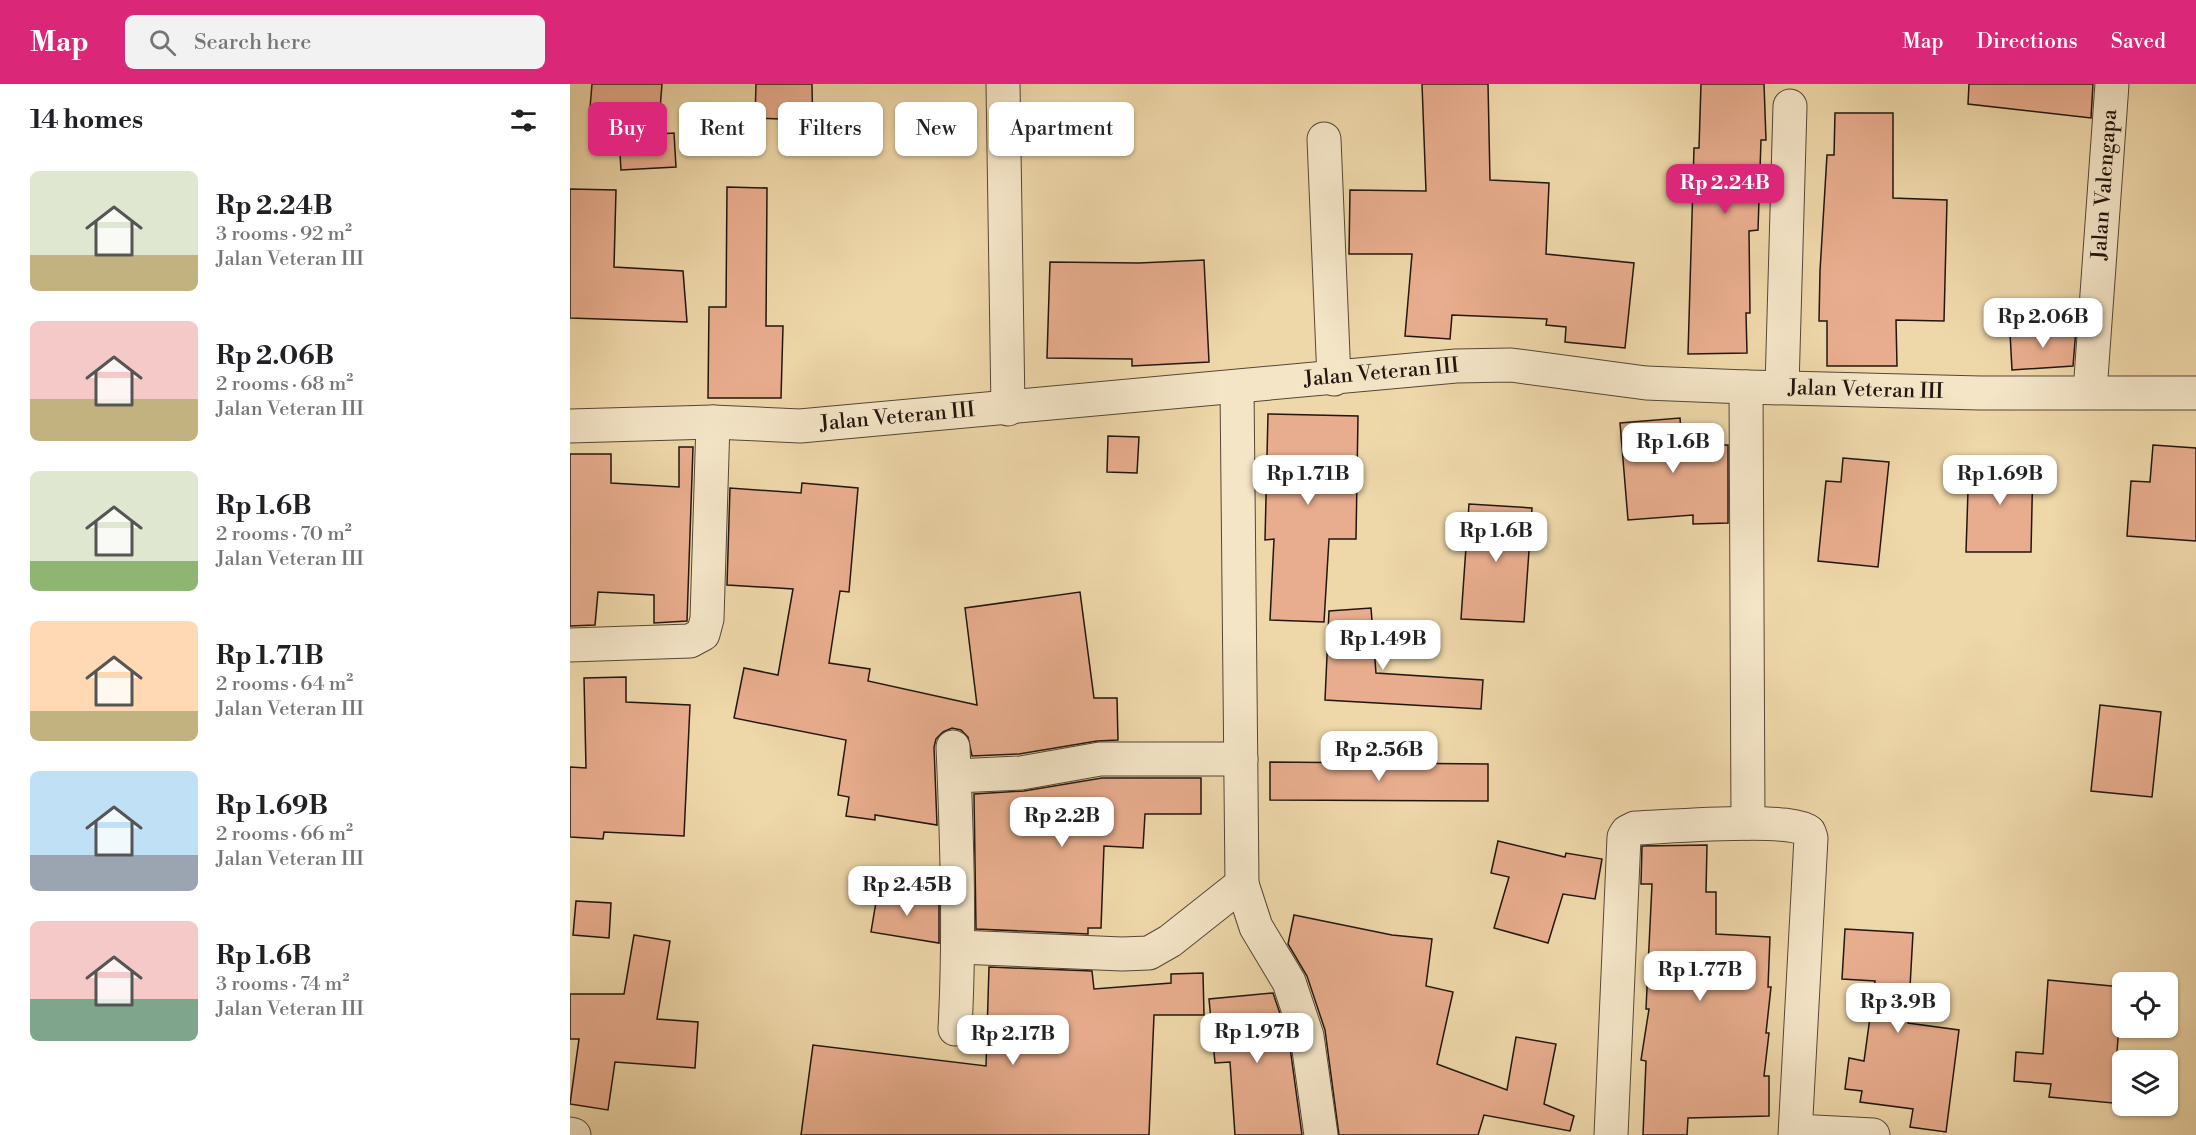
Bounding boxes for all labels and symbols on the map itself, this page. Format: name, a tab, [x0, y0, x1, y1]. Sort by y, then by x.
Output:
street label: Jalan Valengapa	[2086, 108, 2123, 262]
pin: Rp 2.24B	[1663, 164, 1787, 215]
pin: Rp 2.06B	[1981, 298, 2105, 349]
street label: Jalan Veteran III	[1302, 353, 1460, 393]
street label: Jalan Veteran III	[1787, 375, 1944, 405]
street label: Jalan Veteran III	[818, 397, 976, 437]
pin: Rp 1.6B	[1618, 423, 1728, 474]
pin: Rp 1.71B	[1246, 455, 1370, 506]
pin: Rp 1.69B	[1938, 455, 2062, 506]
pin: Rp 1.6B	[1441, 512, 1551, 563]
pin: Rp 1.49B	[1321, 620, 1445, 671]
pin: Rp 2.56B	[1317, 731, 1441, 782]
pin: Rp 2.2B	[1007, 797, 1117, 848]
pin: Rp 2.45B	[845, 866, 969, 917]
pin: Rp 1.77B	[1638, 951, 1762, 1002]
pin: Rp 3.9B	[1843, 983, 1953, 1034]
pin: Rp 1.97B	[1195, 1013, 1319, 1064]
pin: Rp 2.17B	[951, 1015, 1075, 1066]

